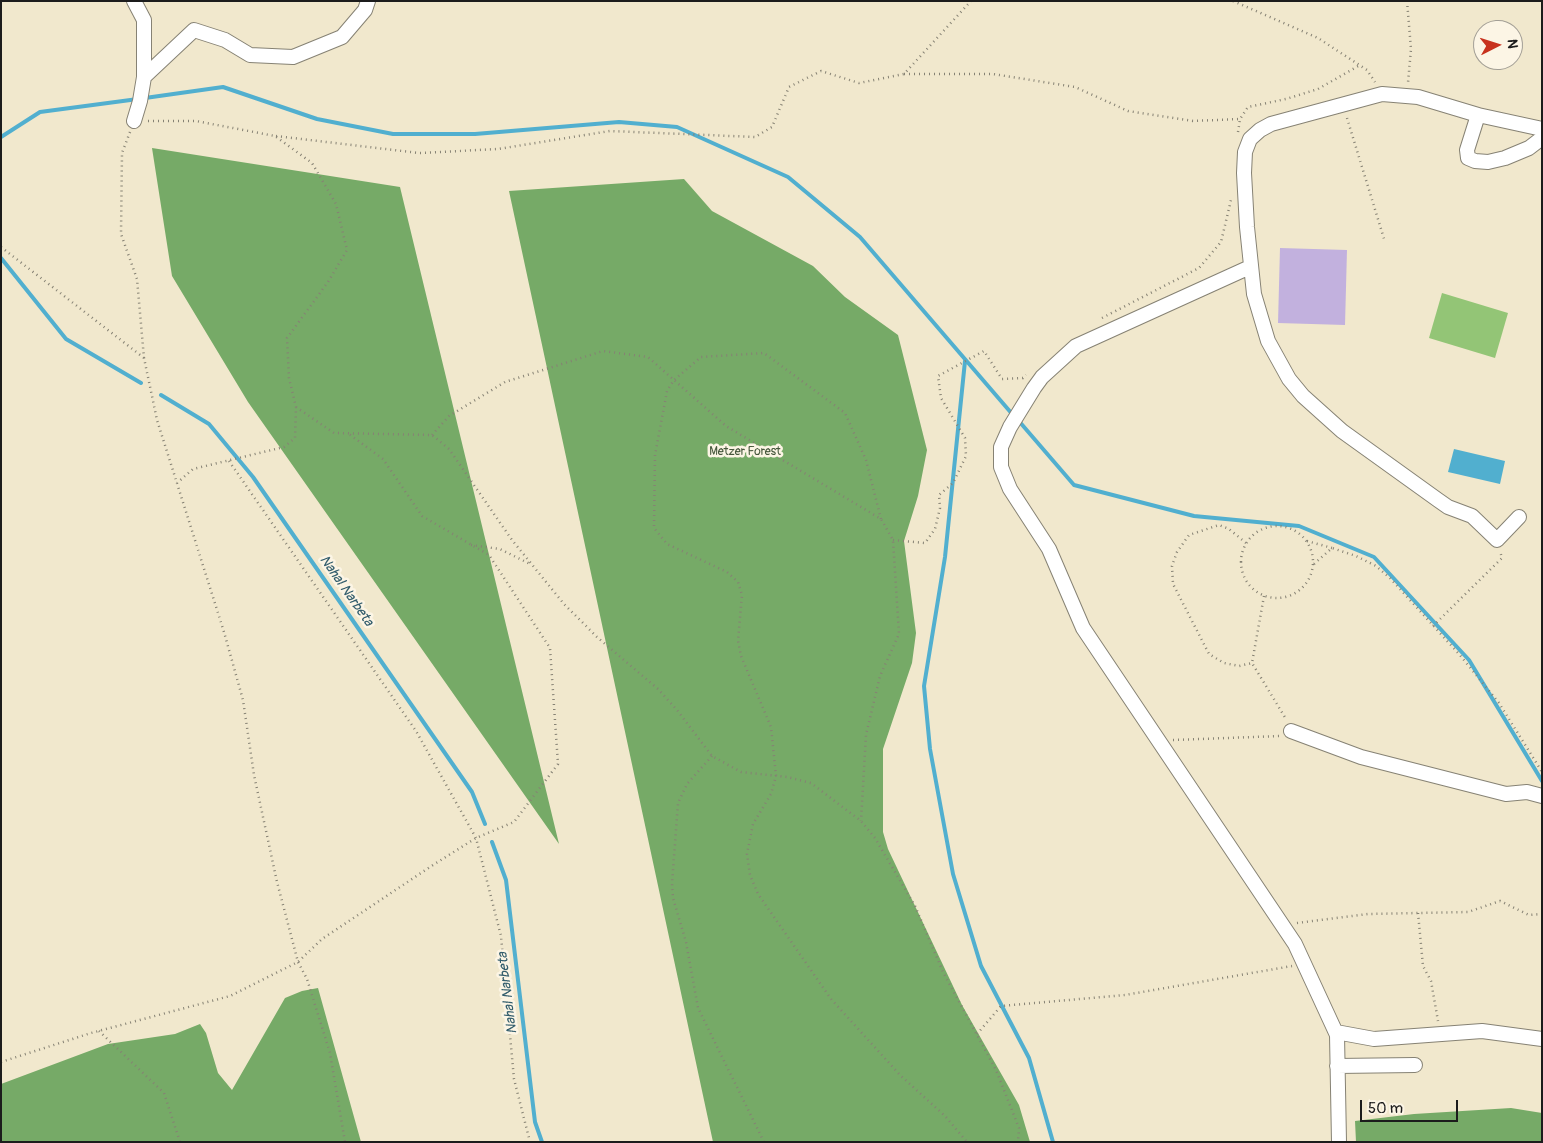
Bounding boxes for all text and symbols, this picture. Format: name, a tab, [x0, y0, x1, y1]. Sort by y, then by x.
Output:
north arrow	[1473, 20, 1523, 70]
text: N	[1504, 38, 1521, 49]
park label: Metzer Forest	[709, 445, 781, 459]
water label: Nahal Narbeta	[316, 552, 376, 630]
water label: Nahal Narbeta	[495, 951, 521, 1035]
scale bar	[1363, 1090, 1460, 1122]
text: 50 m	[1368, 1099, 1403, 1118]

